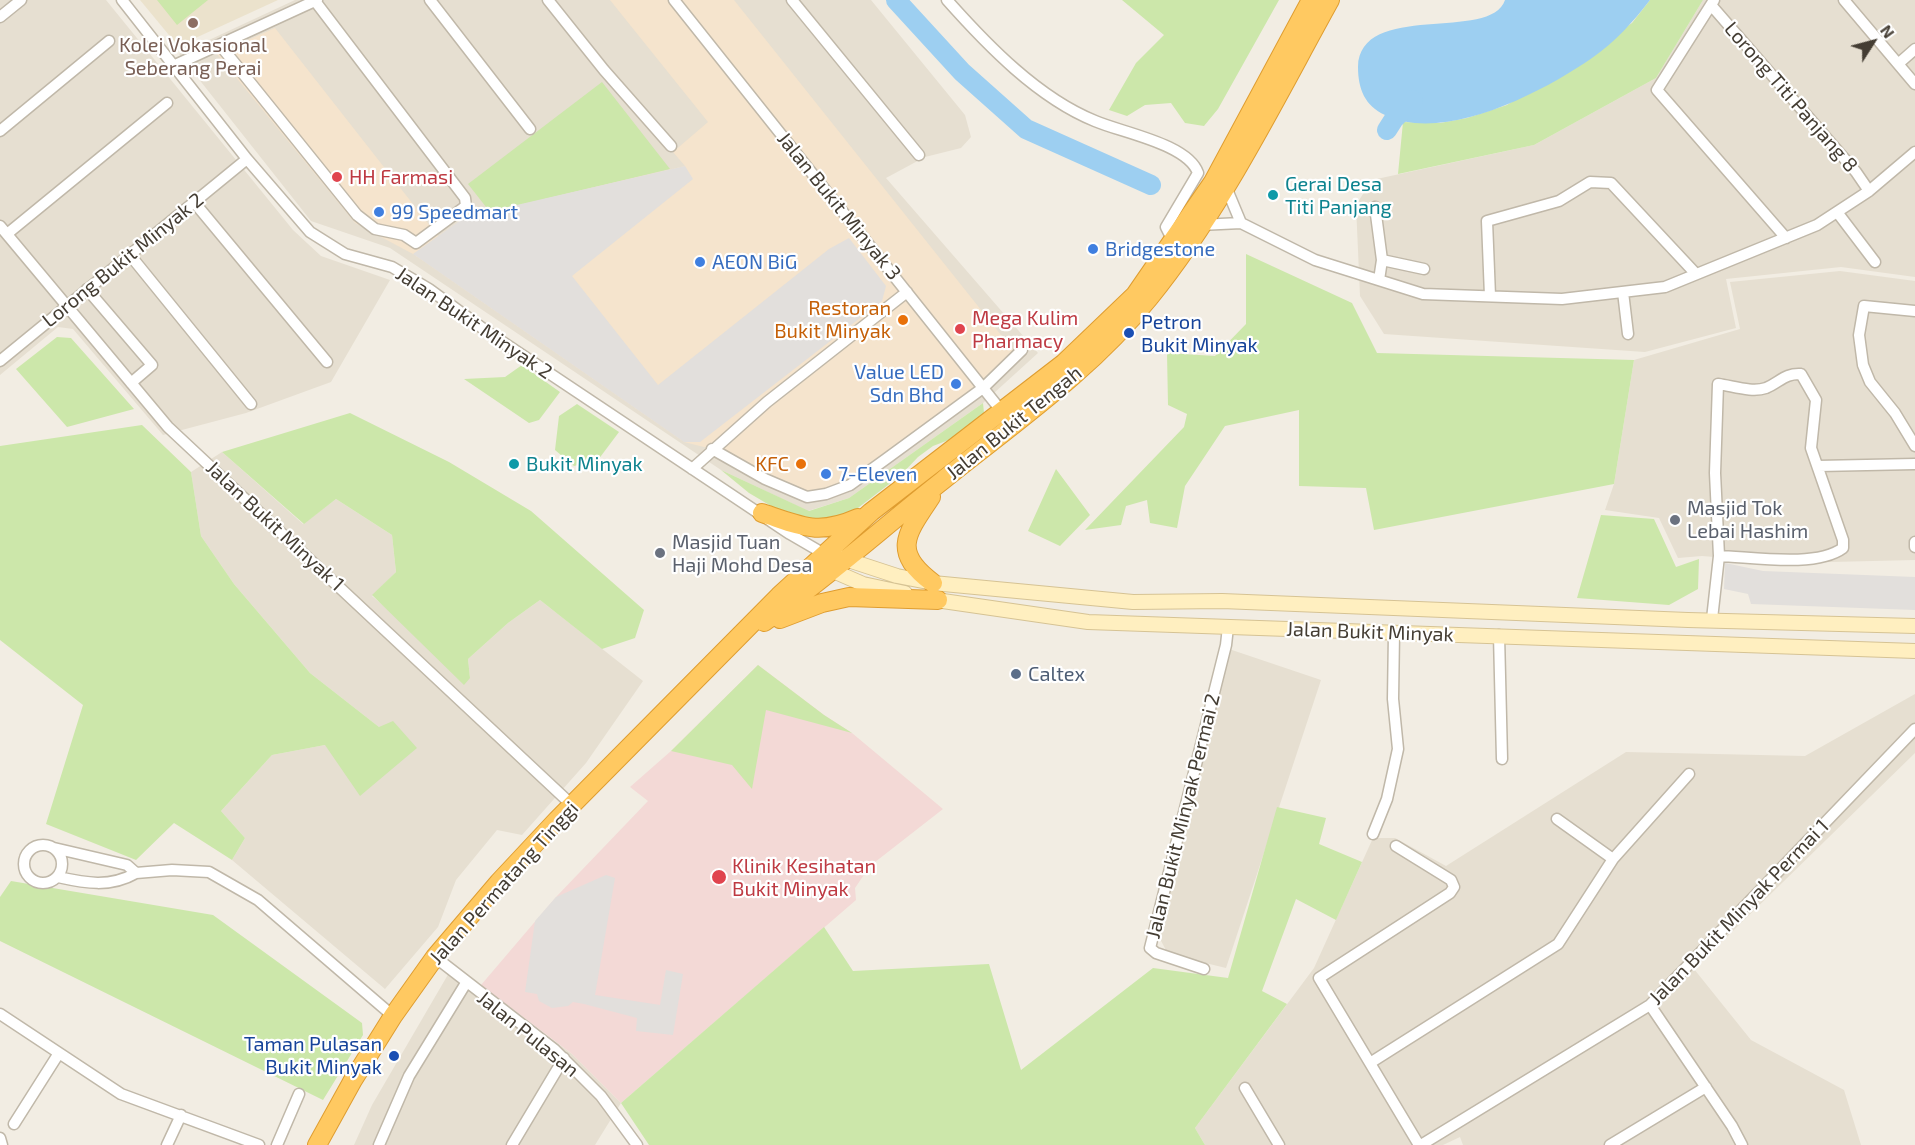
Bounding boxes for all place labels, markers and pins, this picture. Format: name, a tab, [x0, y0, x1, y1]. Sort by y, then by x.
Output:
marker: Kolej Vokasional Seberang Perai	[186, 16, 200, 30]
place label: Kolej Vokasional Seberang Perai	[119, 33, 267, 80]
place label: HH Farmasi	[349, 165, 453, 189]
marker: HH Farmasi	[330, 170, 344, 184]
place label: Gerai Desa Titi Panjang	[1285, 172, 1392, 219]
marker: Gerai Desa Titi Panjang	[1266, 188, 1280, 202]
place label: 99 Speedmart	[391, 200, 518, 224]
marker: 99 Speedmart	[372, 205, 386, 219]
place label: Bridgestone	[1105, 237, 1215, 261]
marker: Bridgestone	[1086, 242, 1100, 256]
place label: AEON BiG	[712, 250, 797, 274]
marker: AEON BiG	[693, 255, 707, 269]
place label: Restoran Bukit Minyak	[774, 296, 891, 343]
place label: Mega Kulim Pharmacy	[972, 306, 1078, 353]
place label: Petron Bukit Minyak	[1141, 310, 1258, 357]
marker: Restoran Bukit Minyak	[896, 313, 910, 327]
marker: Mega Kulim Pharmacy	[953, 322, 967, 336]
marker: Petron Bukit Minyak	[1122, 326, 1136, 340]
place label: Value LED Sdn Bhd	[854, 360, 944, 407]
marker: Value LED Sdn Bhd	[949, 377, 963, 391]
place label: Bukit Minyak	[526, 452, 643, 476]
place label: KFC	[755, 452, 789, 476]
marker: Bukit Minyak	[507, 457, 521, 471]
marker: KFC	[794, 457, 808, 471]
place label: 7-Eleven	[838, 462, 917, 486]
marker: 7-Eleven	[819, 467, 833, 481]
place label: Masjid Tok Lebai Hashim	[1687, 496, 1808, 543]
marker: Masjid Tok Lebai Hashim	[1668, 513, 1682, 527]
place label: Masjid Tuan Haji Mohd Desa	[672, 530, 812, 577]
marker: Masjid Tuan Haji Mohd Desa	[653, 546, 667, 560]
place label: Caltex	[1028, 662, 1085, 686]
marker: Caltex	[1009, 667, 1023, 681]
place label: Klinik Kesihatan Bukit Minyak	[732, 854, 876, 901]
marker: Klinik Kesihatan Bukit Minyak	[710, 868, 728, 886]
place label: Taman Pulasan Bukit Minyak	[244, 1032, 382, 1079]
marker: Taman Pulasan Bukit Minyak	[387, 1049, 401, 1063]

